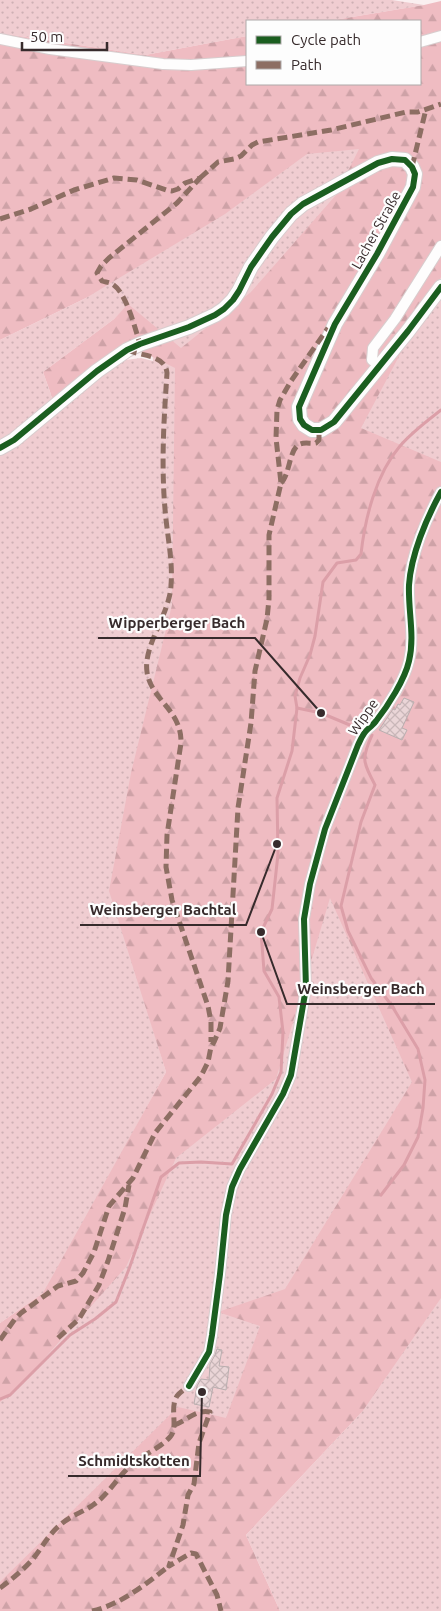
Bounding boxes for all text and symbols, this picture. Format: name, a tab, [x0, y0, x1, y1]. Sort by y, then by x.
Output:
scale bar	[22, 20, 108, 52]
legend	[246, 20, 421, 85]
text: 50 m	[30, 28, 63, 45]
text: Cycle path	[291, 31, 361, 48]
text: Path	[291, 56, 322, 73]
street label: Lacher Straße	[348, 188, 404, 272]
callout: Wipperberger Bach	[98, 608, 255, 638]
text: Wipperberger Bach	[109, 614, 245, 631]
street label: Wippe	[345, 696, 381, 738]
callout: Weinsberger Bachtal	[80, 895, 246, 925]
text: Weinsberger Bachtal	[90, 901, 237, 918]
callout: Weinsberger Bach	[287, 974, 435, 1004]
text: Weinsberger Bach	[297, 980, 425, 997]
callout: Schmidtskotten	[68, 1446, 200, 1476]
text: Schmidtskotten	[78, 1452, 190, 1469]

